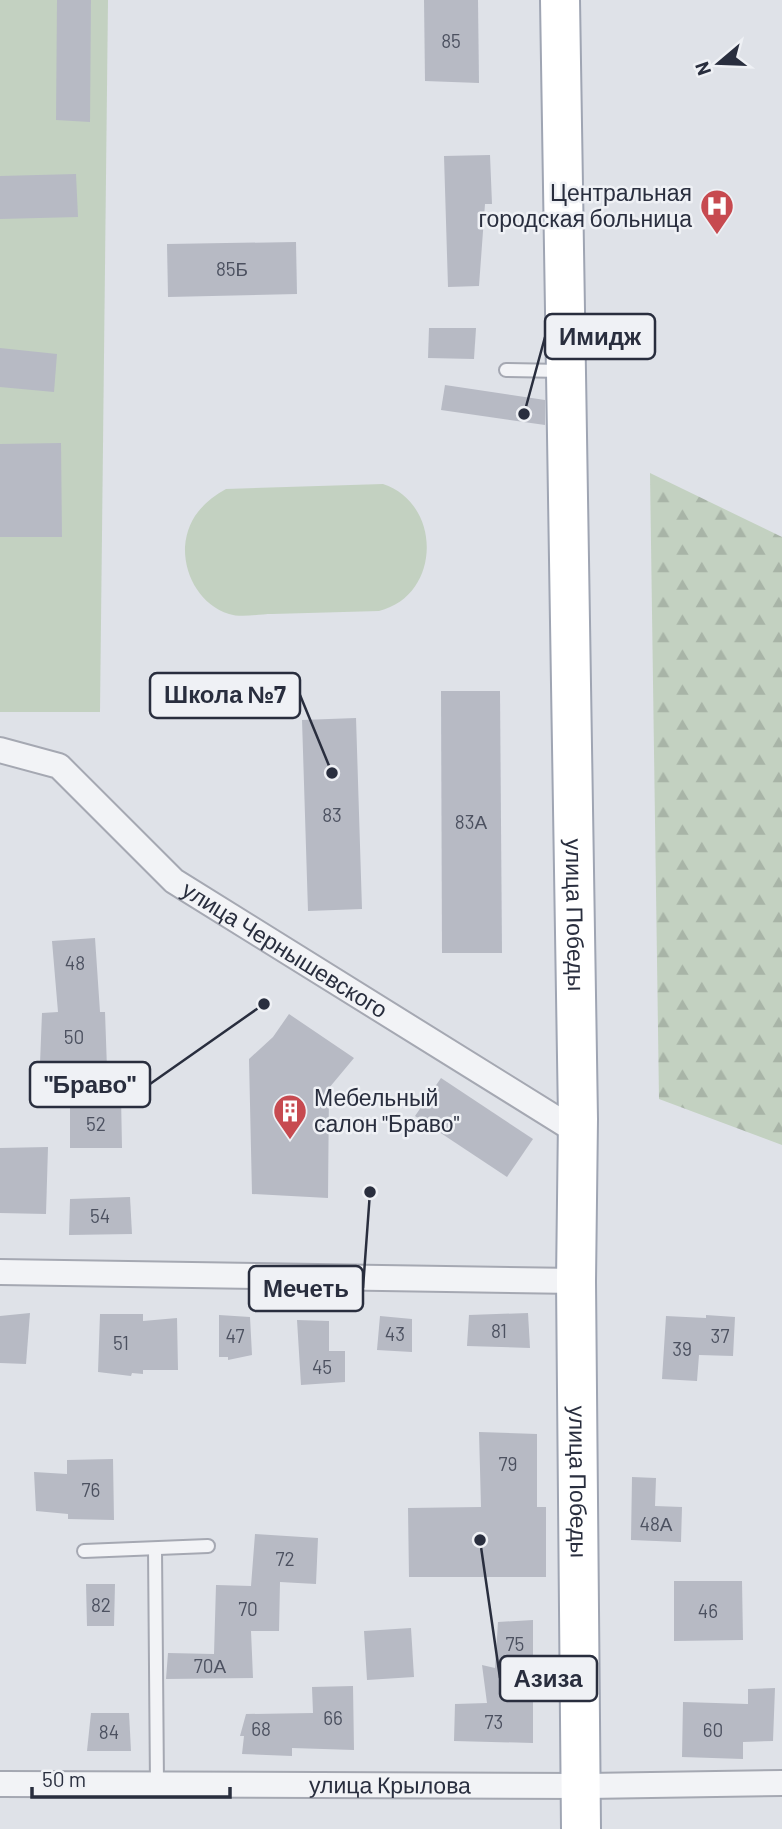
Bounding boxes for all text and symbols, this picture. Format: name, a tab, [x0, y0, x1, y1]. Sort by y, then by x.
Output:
north arrow	[684, 28, 754, 98]
house number: 85	[441, 29, 461, 52]
text: N	[690, 59, 715, 78]
place label: Центральная городская больница	[479, 178, 692, 232]
hospital icon: Центральная городская больница	[698, 187, 736, 236]
house number: 85Б	[216, 257, 248, 280]
callout: Имидж	[545, 314, 655, 359]
text: Имидж	[559, 321, 642, 350]
callout: Школа №7	[150, 673, 300, 718]
text: Школа №7	[164, 679, 286, 708]
house number: 83	[322, 803, 342, 826]
house number: 83А	[455, 810, 488, 833]
street label: улица Победы	[560, 838, 591, 991]
street label: улица Чернышевского	[177, 875, 393, 1023]
house number: 48	[65, 951, 85, 974]
house number: 50	[64, 1025, 84, 1048]
callout: "Браво"	[30, 1062, 150, 1107]
text: "Браво"	[44, 1069, 136, 1098]
place label: Мебельный салон "Браво"	[314, 1083, 460, 1137]
building icon: Мебельный салон "Браво"	[271, 1092, 309, 1141]
house number: 52	[86, 1112, 106, 1135]
house number: 54	[90, 1204, 110, 1227]
callout: Мечеть	[249, 1266, 363, 1311]
text: Мечеть	[263, 1273, 349, 1302]
house number: 81	[491, 1319, 507, 1342]
house number: 43	[385, 1322, 405, 1345]
house number: 47	[226, 1324, 244, 1347]
house number: 37	[711, 1324, 729, 1347]
house number: 51	[113, 1331, 129, 1354]
house number: 39	[672, 1337, 692, 1360]
house number: 45	[312, 1355, 332, 1378]
street label: улица Победы	[564, 1406, 594, 1558]
house number: 79	[499, 1452, 517, 1475]
house number: 76	[82, 1478, 100, 1501]
house number: 48А	[639, 1512, 673, 1535]
house number: 72	[275, 1547, 295, 1570]
house number: 82	[91, 1593, 111, 1616]
house number: 70	[238, 1597, 258, 1620]
house number: 46	[698, 1599, 718, 1622]
house number: 75	[506, 1632, 524, 1655]
house number: 70А	[194, 1654, 227, 1677]
callout: Азиза	[500, 1656, 597, 1701]
text: Азиза	[514, 1663, 583, 1692]
house number: 66	[323, 1706, 343, 1729]
house number: 73	[485, 1710, 503, 1733]
house number: 68	[251, 1717, 271, 1740]
house number: 60	[703, 1718, 723, 1741]
house number: 84	[99, 1720, 119, 1743]
scale bar	[32, 1756, 229, 1800]
text: 50 m	[42, 1766, 86, 1791]
street label: улица Крылова	[309, 1770, 471, 1799]

